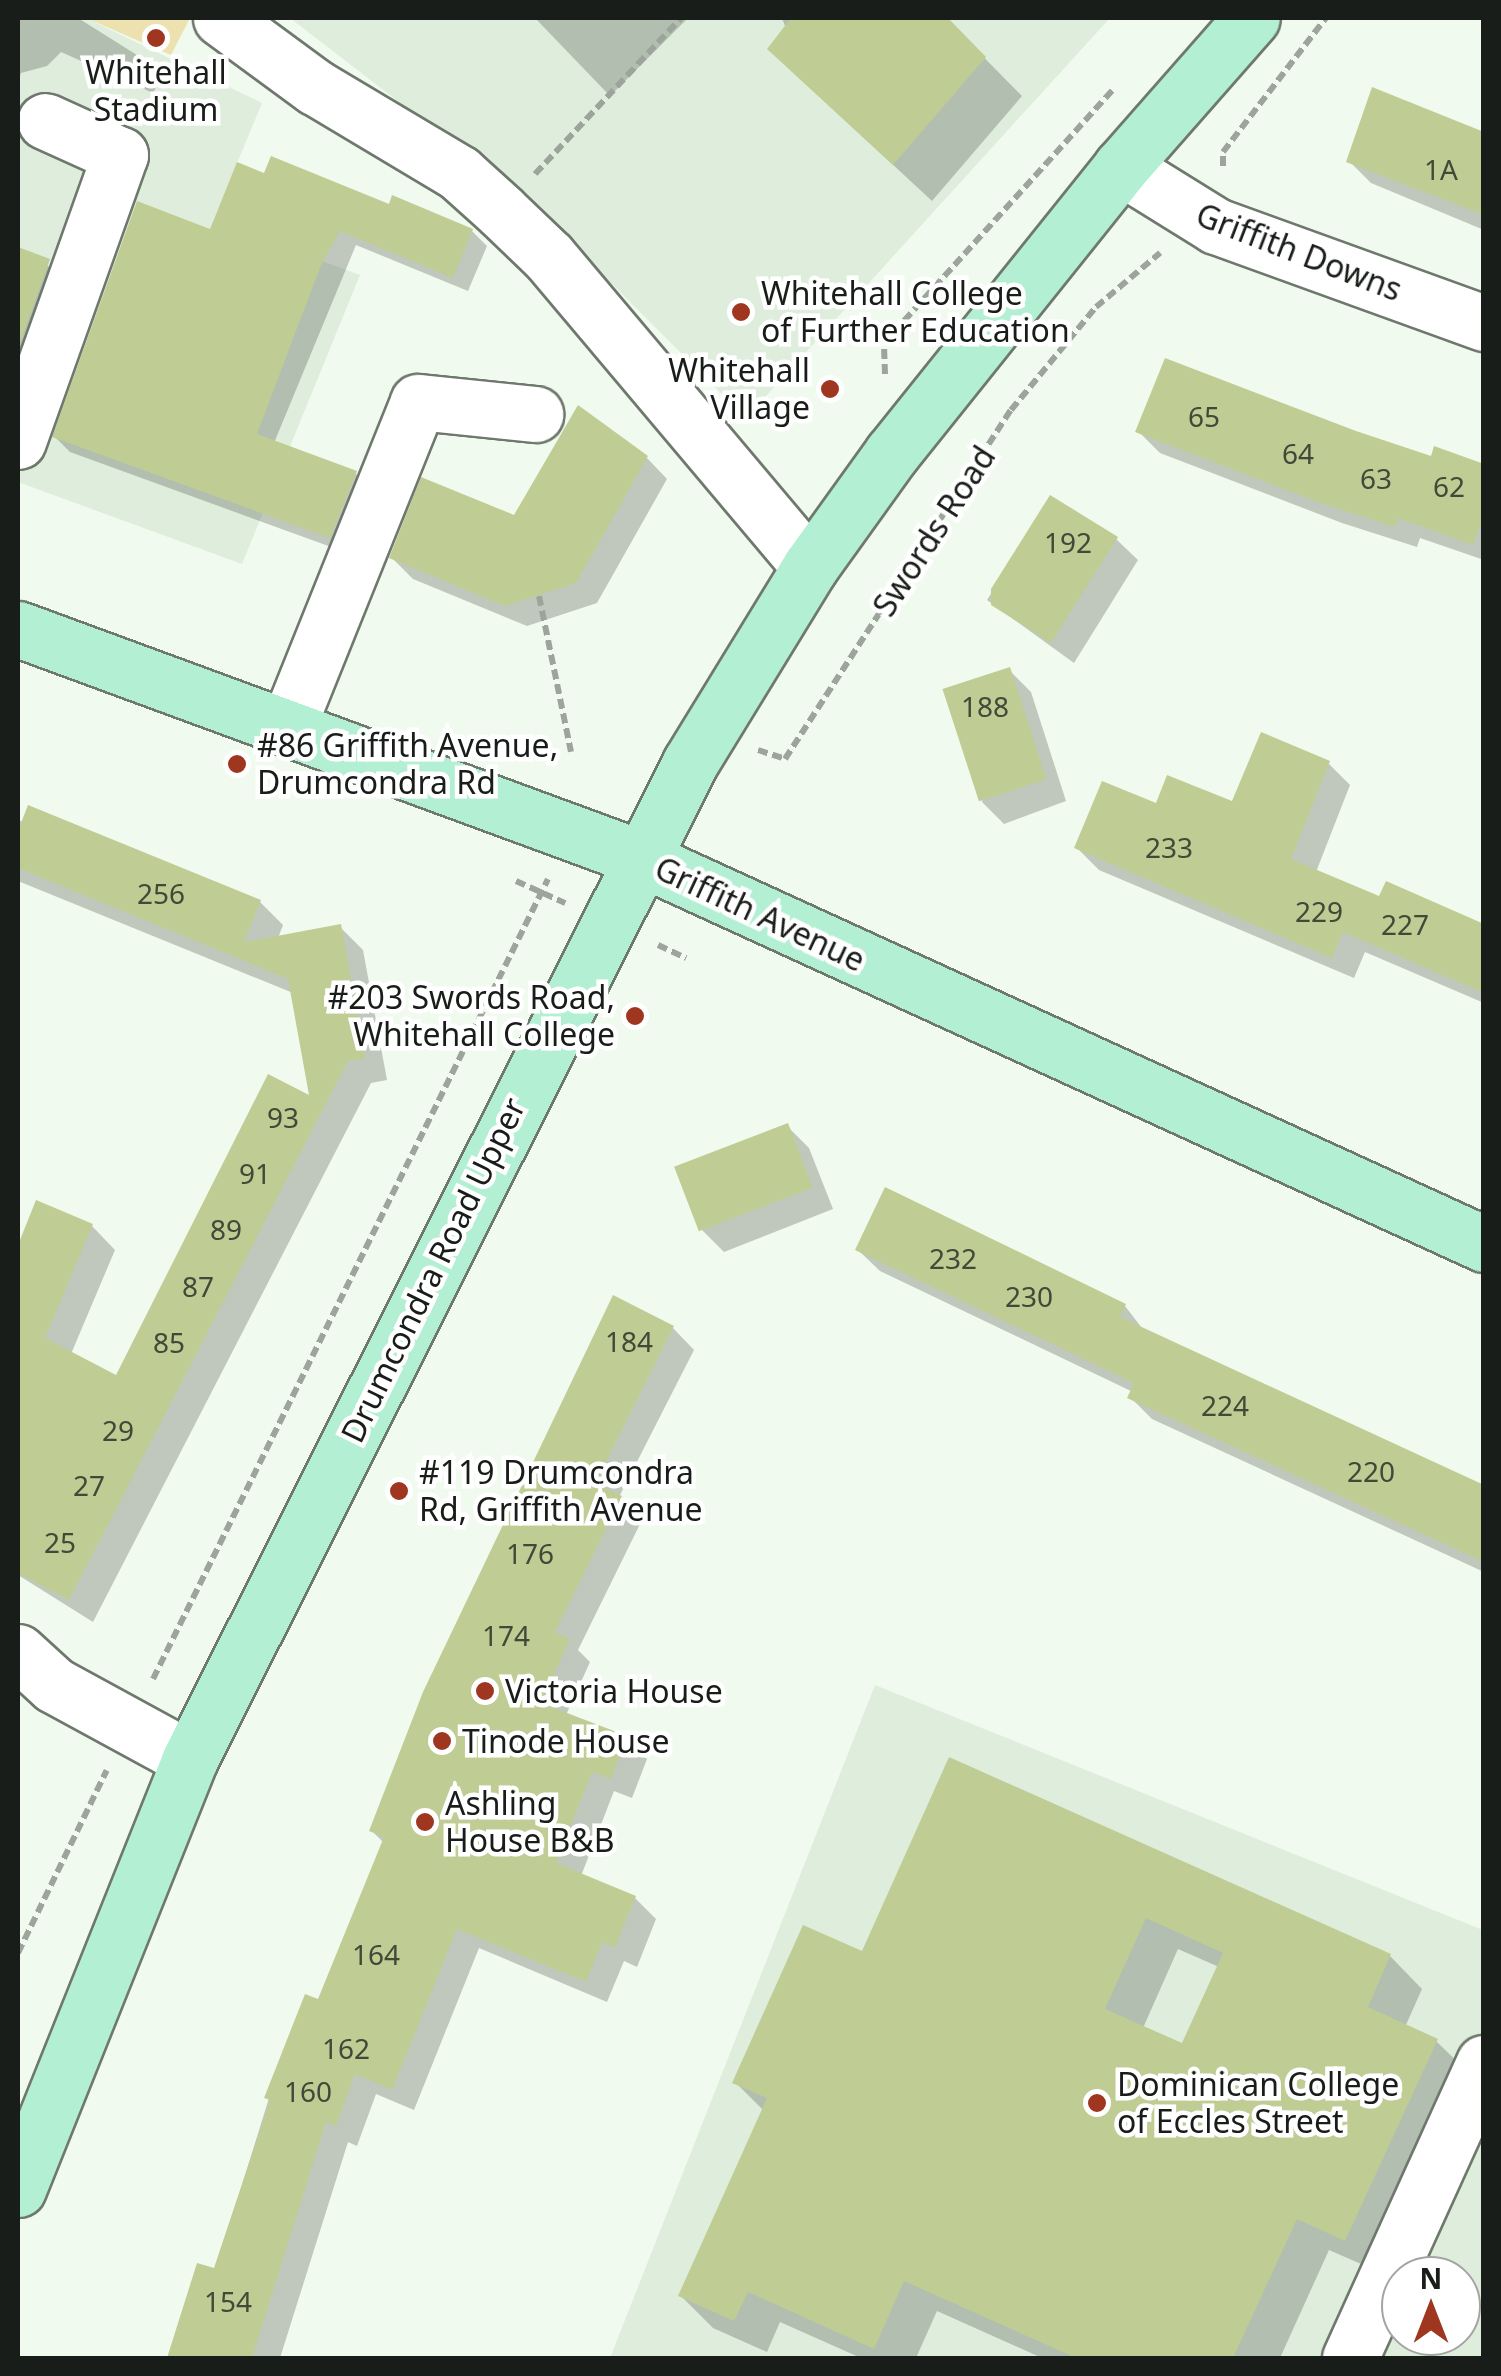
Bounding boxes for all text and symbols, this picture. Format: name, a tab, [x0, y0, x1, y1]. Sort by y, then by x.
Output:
marker: Whitehall Stadium	[145, 27, 167, 49]
place label: Whitehall Stadium	[85, 54, 227, 129]
house number: 1A	[1424, 152, 1458, 186]
street label: Griffith Downs	[1191, 195, 1407, 309]
place label: Whitehall College of Further Education	[761, 275, 1070, 350]
marker: Whitehall College of Further Education	[730, 301, 752, 323]
place label: Whitehall Village	[668, 352, 810, 427]
marker: Whitehall Village	[819, 378, 841, 400]
house number: 65	[1188, 399, 1220, 433]
house number: 64	[1282, 436, 1314, 470]
street label: Swords Road	[865, 439, 1003, 623]
house number: 63	[1360, 461, 1392, 495]
house number: 62	[1433, 469, 1465, 503]
house number: 192	[1044, 525, 1092, 559]
house number: 188	[961, 689, 1009, 723]
place label: #86 Griffith Avenue, Drumcondra Rd	[257, 727, 558, 802]
marker: #86 Griffith Avenue, Drumcondra Rd	[226, 753, 248, 775]
house number: 233	[1145, 830, 1193, 864]
street label: Griffith Avenue	[649, 849, 871, 979]
house number: 256	[137, 876, 185, 910]
house number: 229	[1295, 894, 1343, 928]
house number: 227	[1381, 907, 1429, 941]
place label: #203 Swords Road, Whitehall College	[328, 979, 615, 1054]
marker: #203 Swords Road, Whitehall College	[624, 1005, 646, 1027]
street label: Drumcondra Road Upper	[333, 1091, 533, 1449]
house number: 93	[267, 1100, 299, 1134]
house number: 91	[239, 1156, 271, 1190]
house number: 89	[210, 1212, 242, 1246]
house number: 232	[929, 1241, 977, 1275]
house number: 87	[182, 1269, 214, 1303]
house number: 230	[1005, 1279, 1053, 1313]
house number: 184	[605, 1324, 653, 1358]
house number: 85	[153, 1325, 185, 1359]
house number: 224	[1201, 1388, 1249, 1422]
house number: 29	[102, 1413, 134, 1447]
place label: #119 Drumcondra Rd, Griffith Avenue	[419, 1454, 703, 1529]
house number: 220	[1347, 1454, 1395, 1488]
house number: 27	[73, 1468, 105, 1502]
marker: #119 Drumcondra Rd, Griffith Avenue	[388, 1480, 410, 1502]
house number: 25	[44, 1525, 76, 1559]
house number: 176	[506, 1536, 554, 1570]
house number: 174	[482, 1618, 530, 1652]
place label: Victoria House	[505, 1672, 723, 1710]
marker: Victoria House	[474, 1680, 496, 1702]
place label: Tinode House	[462, 1722, 669, 1760]
marker: Tinode House	[431, 1730, 453, 1752]
place label: Ashling House B&B	[445, 1785, 615, 1860]
marker: Ashling House B&B	[414, 1811, 436, 1833]
house number: 164	[352, 1937, 400, 1971]
house number: 162	[322, 2031, 370, 2065]
place label: Dominican College of Eccles Street	[1117, 2066, 1399, 2141]
house number: 160	[284, 2074, 332, 2108]
marker: Dominican College of Eccles Street	[1086, 2092, 1108, 2114]
north arrow	[1381, 2256, 1481, 2356]
text: N	[1420, 2259, 1442, 2297]
house number: 154	[204, 2284, 252, 2318]

